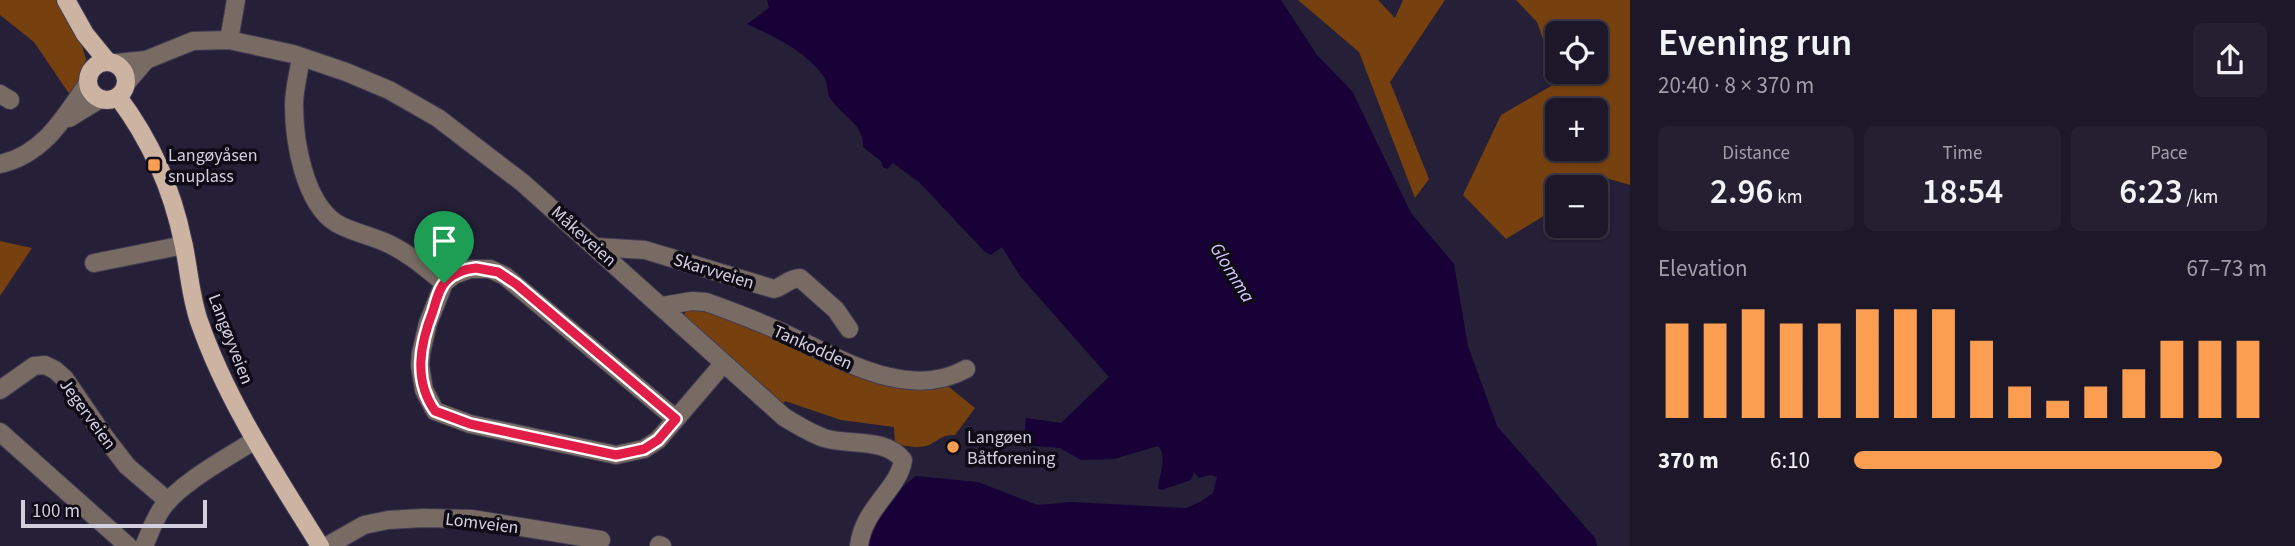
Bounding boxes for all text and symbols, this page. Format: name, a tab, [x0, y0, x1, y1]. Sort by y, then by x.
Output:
text: Evening run	[1658, 16, 1852, 70]
map controls	[1545, 21, 1608, 238]
button: locate	[1545, 21, 1608, 84]
button: share	[2193, 23, 2267, 97]
text: 20:40 · 8 × 370 m	[1658, 69, 1814, 102]
button: +	[1545, 98, 1608, 161]
text: Distance	[1722, 140, 1790, 167]
text: Time	[1942, 140, 1983, 167]
text: Pace	[2150, 140, 2187, 167]
place label: Langøyåsen snuplass	[168, 143, 258, 189]
marker: Langøyåsen snuplass	[146, 157, 162, 173]
text: 2.96	[1710, 167, 1773, 217]
text: 18:54	[1922, 167, 2003, 217]
text: 6:23	[2119, 167, 2183, 217]
button: −	[1545, 175, 1608, 238]
text: km	[1773, 184, 1802, 211]
text: /km	[2183, 184, 2218, 211]
street label: Måkeveien	[545, 200, 622, 273]
pin	[414, 211, 474, 283]
icon: arrive	[425, 222, 463, 260]
water label: Glomma	[1203, 238, 1261, 308]
street label: Skarvveien	[671, 247, 757, 296]
text: Elevation	[1658, 252, 1748, 285]
text: 67–73 m	[2187, 252, 2267, 285]
street label: Langøyveien	[202, 290, 259, 388]
street label: Tankodden	[769, 319, 856, 376]
street label: Jegerveien	[53, 374, 122, 455]
place label: Langøen Båtforening	[967, 425, 1055, 471]
marker: Langøen Båtforening	[945, 439, 961, 455]
text: 370 m	[1658, 444, 1719, 477]
text: 6:10	[1770, 444, 1810, 477]
scale bar	[21, 497, 206, 529]
text: 100 m	[32, 498, 80, 525]
street label: Lomveien	[444, 507, 520, 540]

